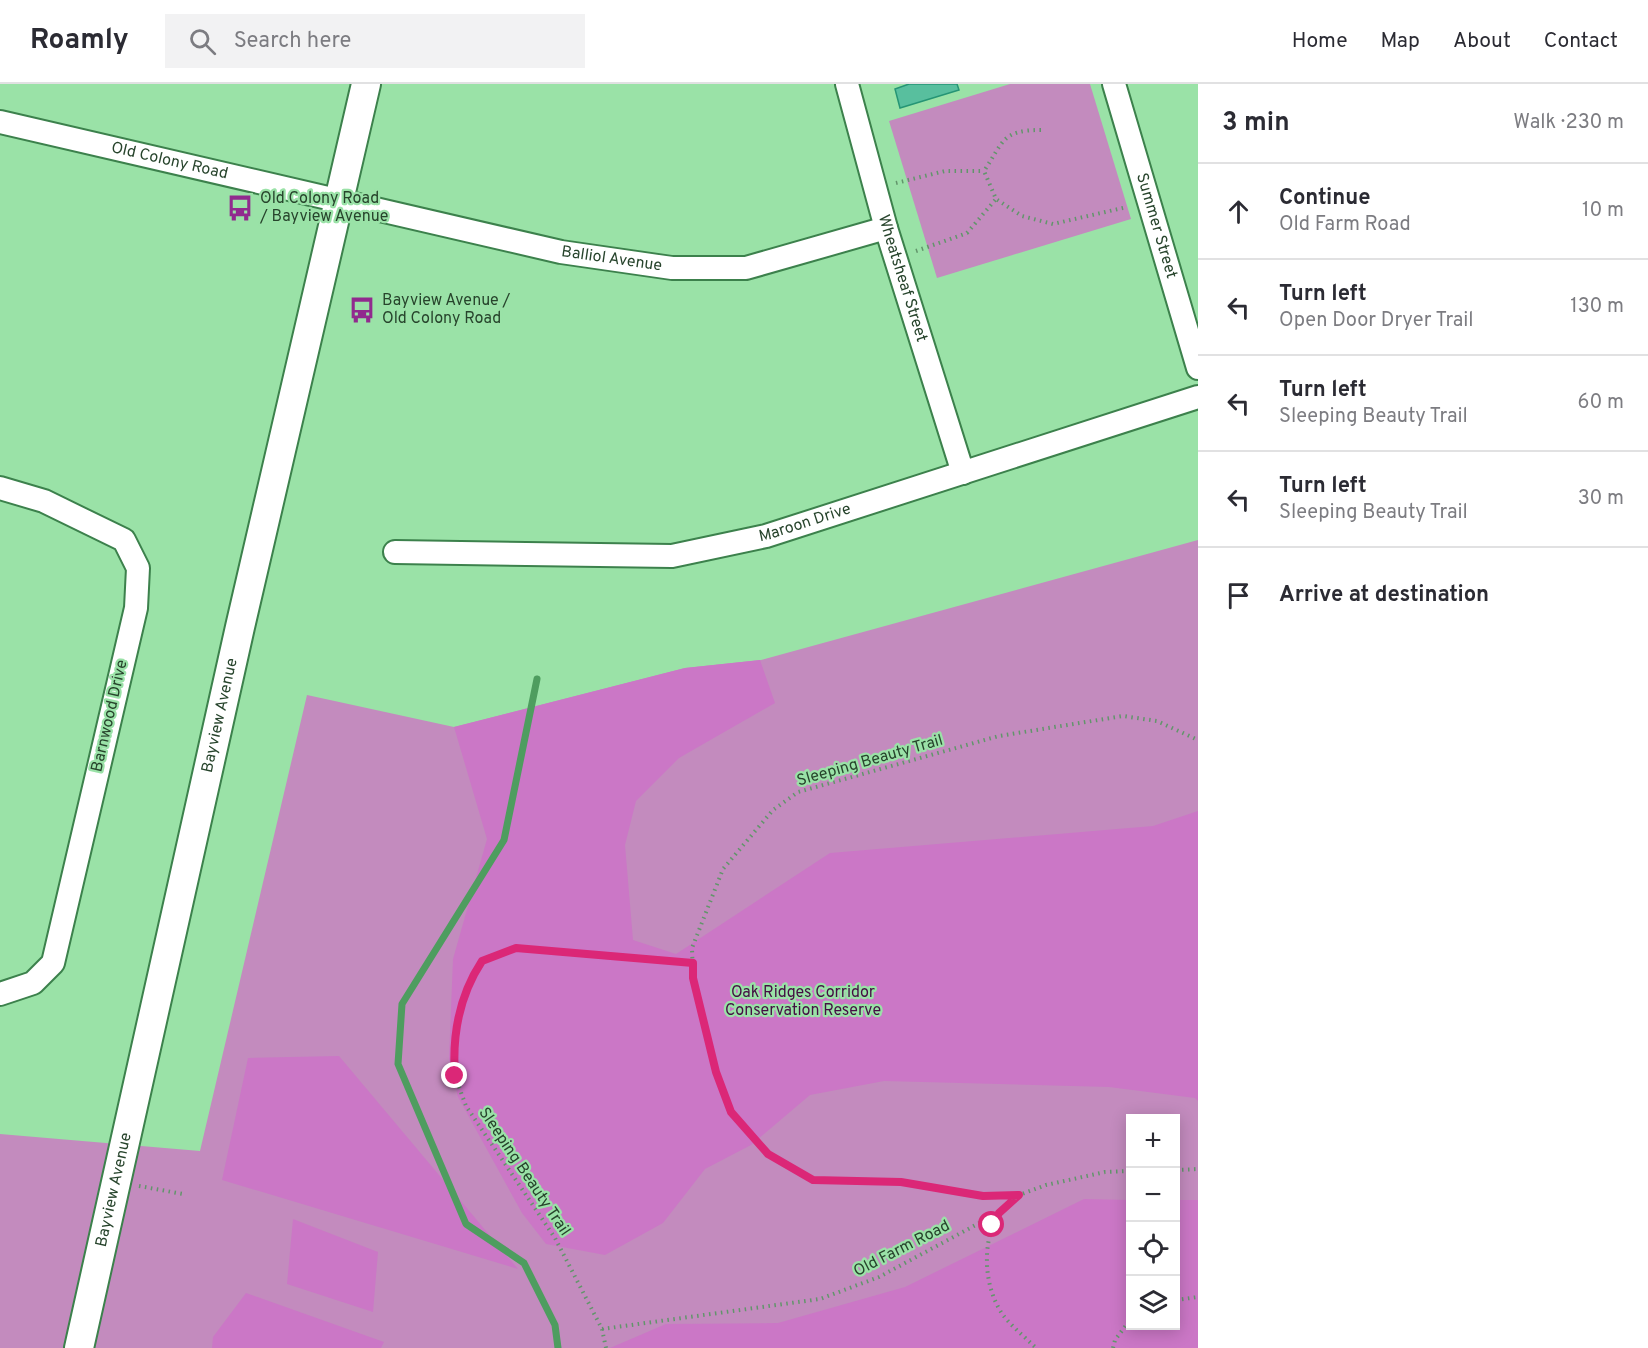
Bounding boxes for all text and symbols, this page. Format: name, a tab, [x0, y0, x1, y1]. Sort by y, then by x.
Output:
search box	[165, 14, 585, 68]
text: Roamly	[30, 23, 129, 59]
icon: search	[186, 25, 219, 58]
text: Search here	[234, 28, 351, 55]
text: Home	[1292, 28, 1348, 55]
text: Map	[1381, 28, 1420, 55]
text: About	[1453, 28, 1511, 55]
text: Contact	[1544, 28, 1618, 55]
text: 3 min	[1222, 107, 1290, 140]
text: Walk · 230 m	[1513, 110, 1624, 136]
street label: Old Colony Road	[109, 138, 230, 184]
street label: Summer Street	[1131, 171, 1181, 281]
text: Continue	[1279, 185, 1370, 212]
place label: Old Colony Road / Bayview Avenue	[259, 189, 388, 227]
bus stop icon: Old Colony Road / Bayview Avenue	[225, 193, 255, 223]
icon: ahead	[1222, 195, 1255, 228]
text: 10 m	[1582, 198, 1624, 224]
text: Old Farm Road	[1279, 212, 1411, 238]
street label: Wheatsheaf Street	[873, 213, 931, 344]
street label: Balliol Avenue	[560, 242, 663, 276]
text: Turn left	[1279, 281, 1367, 308]
place label: Bayview Avenue / Old Colony Road	[382, 291, 510, 329]
icon: left	[1222, 291, 1255, 324]
text: 130 m	[1570, 294, 1624, 320]
bus stop icon: Bayview Avenue / Old Colony Road	[347, 295, 377, 325]
text: Open Door Dryer Trail	[1279, 308, 1474, 334]
text: Turn left	[1279, 377, 1367, 404]
icon: left	[1222, 387, 1255, 420]
text: 60 m	[1578, 390, 1624, 416]
text: Sleeping Beauty Trail	[1279, 404, 1468, 430]
text: Turn left	[1279, 473, 1367, 500]
icon: left	[1222, 483, 1255, 516]
text: 30 m	[1578, 486, 1624, 512]
street label: Maroon Drive	[757, 499, 853, 547]
text: Sleeping Beauty Trail	[1279, 500, 1468, 526]
icon: arrive	[1222, 579, 1255, 612]
text: Arrive at destination	[1279, 582, 1489, 609]
street label: Bayview Avenue	[198, 656, 243, 775]
street label: Barnwood Drive	[87, 658, 133, 774]
street label: Sleeping Beauty Trail	[795, 731, 945, 791]
park label: Oak Ridges Corridor Conservation Reserve	[725, 983, 881, 1021]
route end	[441, 1062, 467, 1088]
street label: Sleeping Beauty Trail	[473, 1104, 575, 1240]
map controls	[1126, 1114, 1180, 1330]
button: +	[1126, 1114, 1180, 1168]
street label: Bayview Avenue	[92, 1131, 137, 1249]
button: −	[1126, 1168, 1180, 1222]
route start	[978, 1211, 1004, 1237]
street label: Old Farm Road	[850, 1216, 954, 1282]
button: locate	[1126, 1222, 1180, 1276]
button: layers	[1126, 1276, 1180, 1330]

